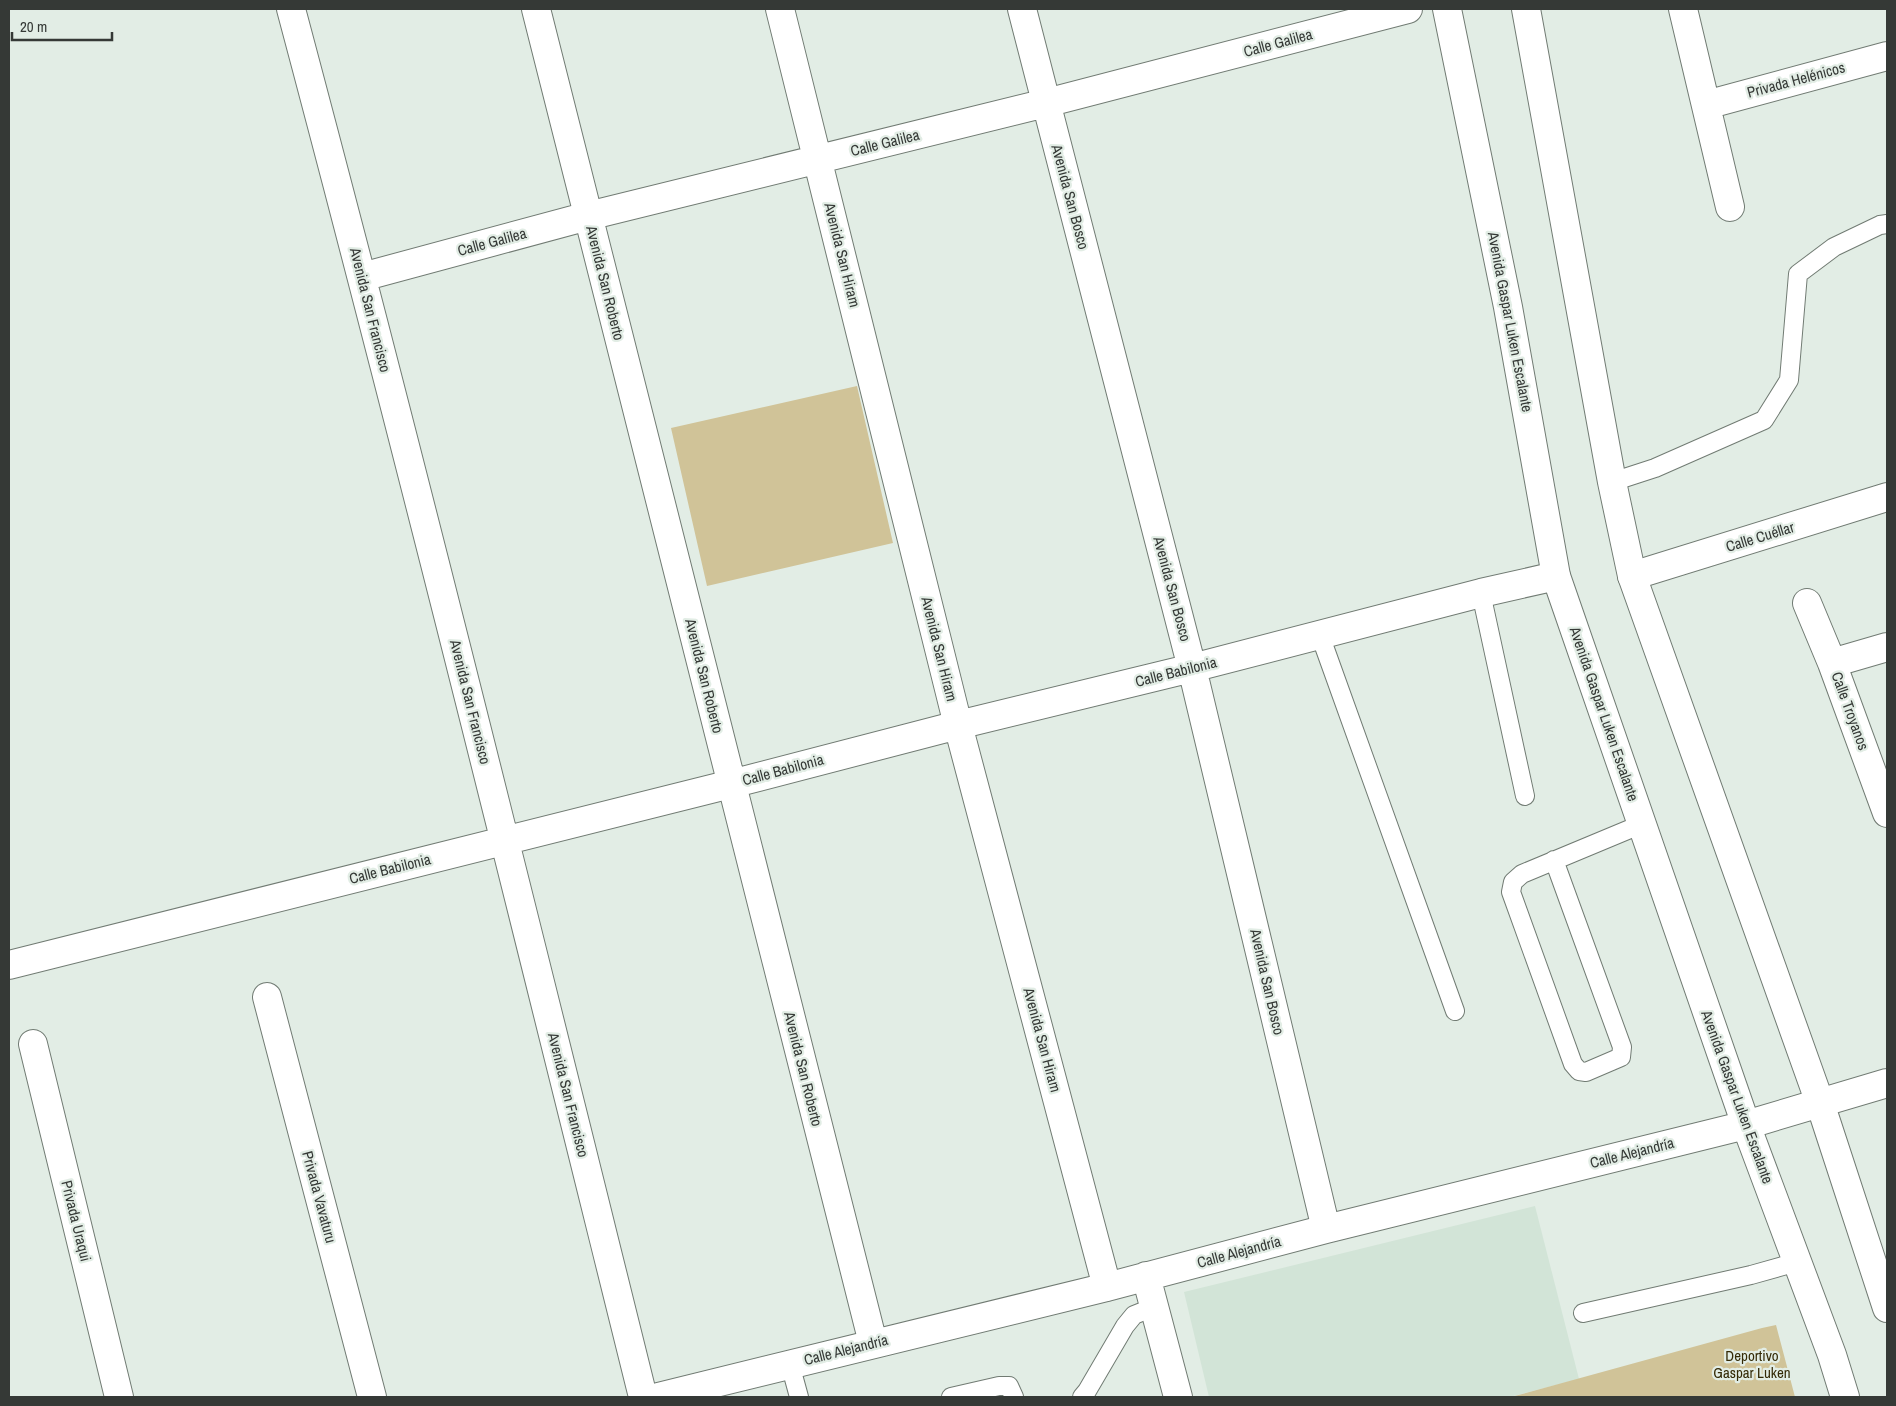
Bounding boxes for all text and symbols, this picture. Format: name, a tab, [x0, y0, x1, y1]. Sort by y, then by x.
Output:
scale bar	[12, 10, 112, 42]
text: 20 m	[20, 16, 47, 37]
street label: Calle Galilea	[1241, 23, 1315, 62]
street label: Privada Helénicos	[1745, 56, 1847, 103]
street label: Calle Galilea	[848, 124, 922, 161]
street label: Avenida San Bosco	[1046, 141, 1095, 252]
street label: Avenida San Hiram	[819, 199, 866, 309]
street label: Calle Galilea	[455, 222, 529, 261]
street label: Avenida San Roberto	[581, 222, 630, 343]
street label: Avenida Gaspar Luken Escalante	[1483, 229, 1538, 414]
street label: Avenida San Francisco	[345, 244, 396, 375]
street label: Calle Cuéllar	[1723, 516, 1797, 557]
street label: Avenida San Bosco	[1148, 533, 1197, 644]
street label: Avenida San Hiram	[916, 593, 963, 703]
street label: Avenida San Roberto	[680, 615, 729, 736]
street label: Avenida Gaspar Luken Escalante	[1564, 623, 1644, 804]
street label: Avenida San Francisco	[445, 636, 496, 767]
street label: Calle Babilonia	[1133, 651, 1219, 692]
street label: Calle Troyanos	[1827, 669, 1874, 753]
street label: Calle Babilonia	[740, 749, 826, 790]
street label: Calle Babilonia	[347, 848, 433, 889]
street label: Avenida San Bosco	[1245, 926, 1290, 1037]
street label: Avenida San Hiram	[1018, 984, 1066, 1094]
street label: Avenida Gaspar Luken Escalante	[1696, 1006, 1779, 1187]
street label: Avenida San Roberto	[779, 1008, 828, 1129]
street label: Avenida San Francisco	[543, 1029, 594, 1160]
street label: Calle Alejandría	[1588, 1132, 1676, 1173]
street label: Privada Vavaturu	[297, 1149, 342, 1245]
street label: Privada Uraqui	[56, 1178, 97, 1264]
street label: Calle Alejandría	[1195, 1230, 1283, 1273]
street label: Calle Alejandría	[802, 1329, 890, 1370]
park label: Deportivo Gaspar Luken	[1713, 1345, 1791, 1383]

